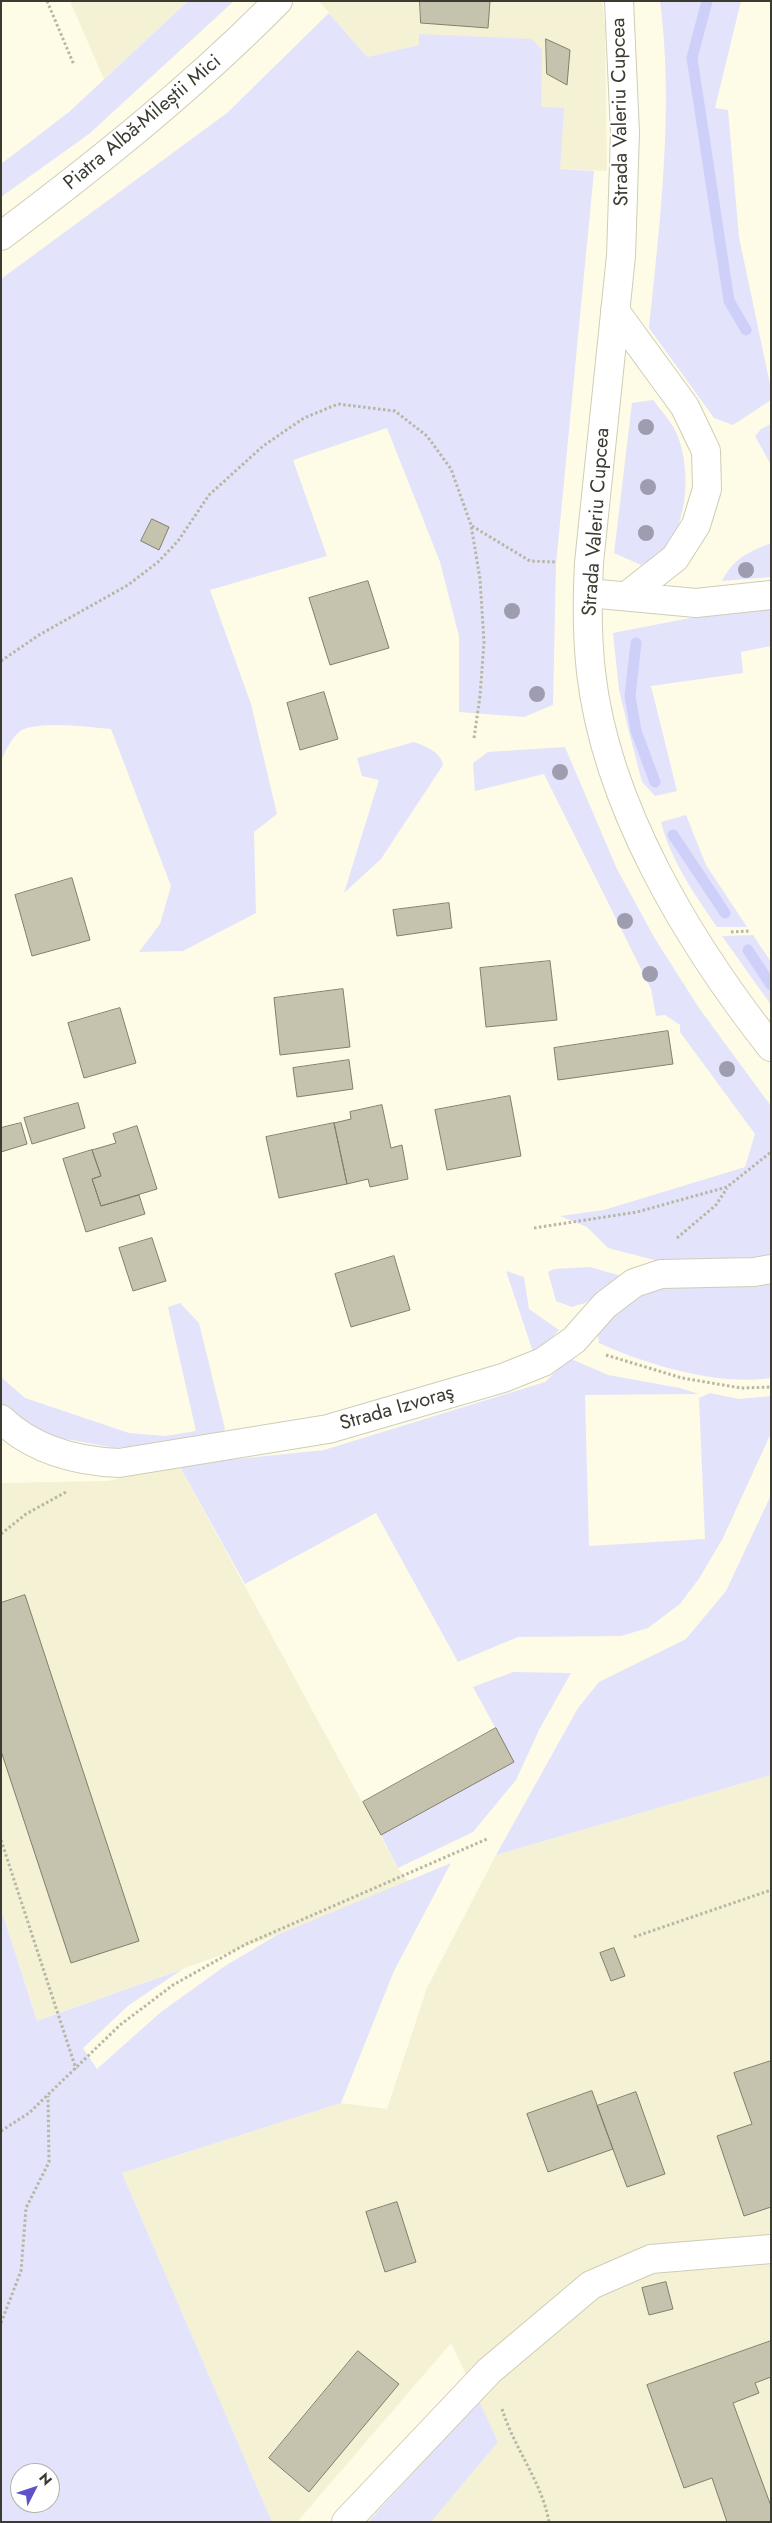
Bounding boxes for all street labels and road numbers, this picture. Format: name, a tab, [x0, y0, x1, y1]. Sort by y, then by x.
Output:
street label: Strada Valeriu Cupcea	[607, 17, 635, 207]
street label: Piatra Albă-Mileștii Mici	[59, 50, 227, 196]
street label: Strada Valeriu Cupcea	[578, 427, 616, 617]
street label: Strada Izvoraş	[337, 1381, 457, 1437]

